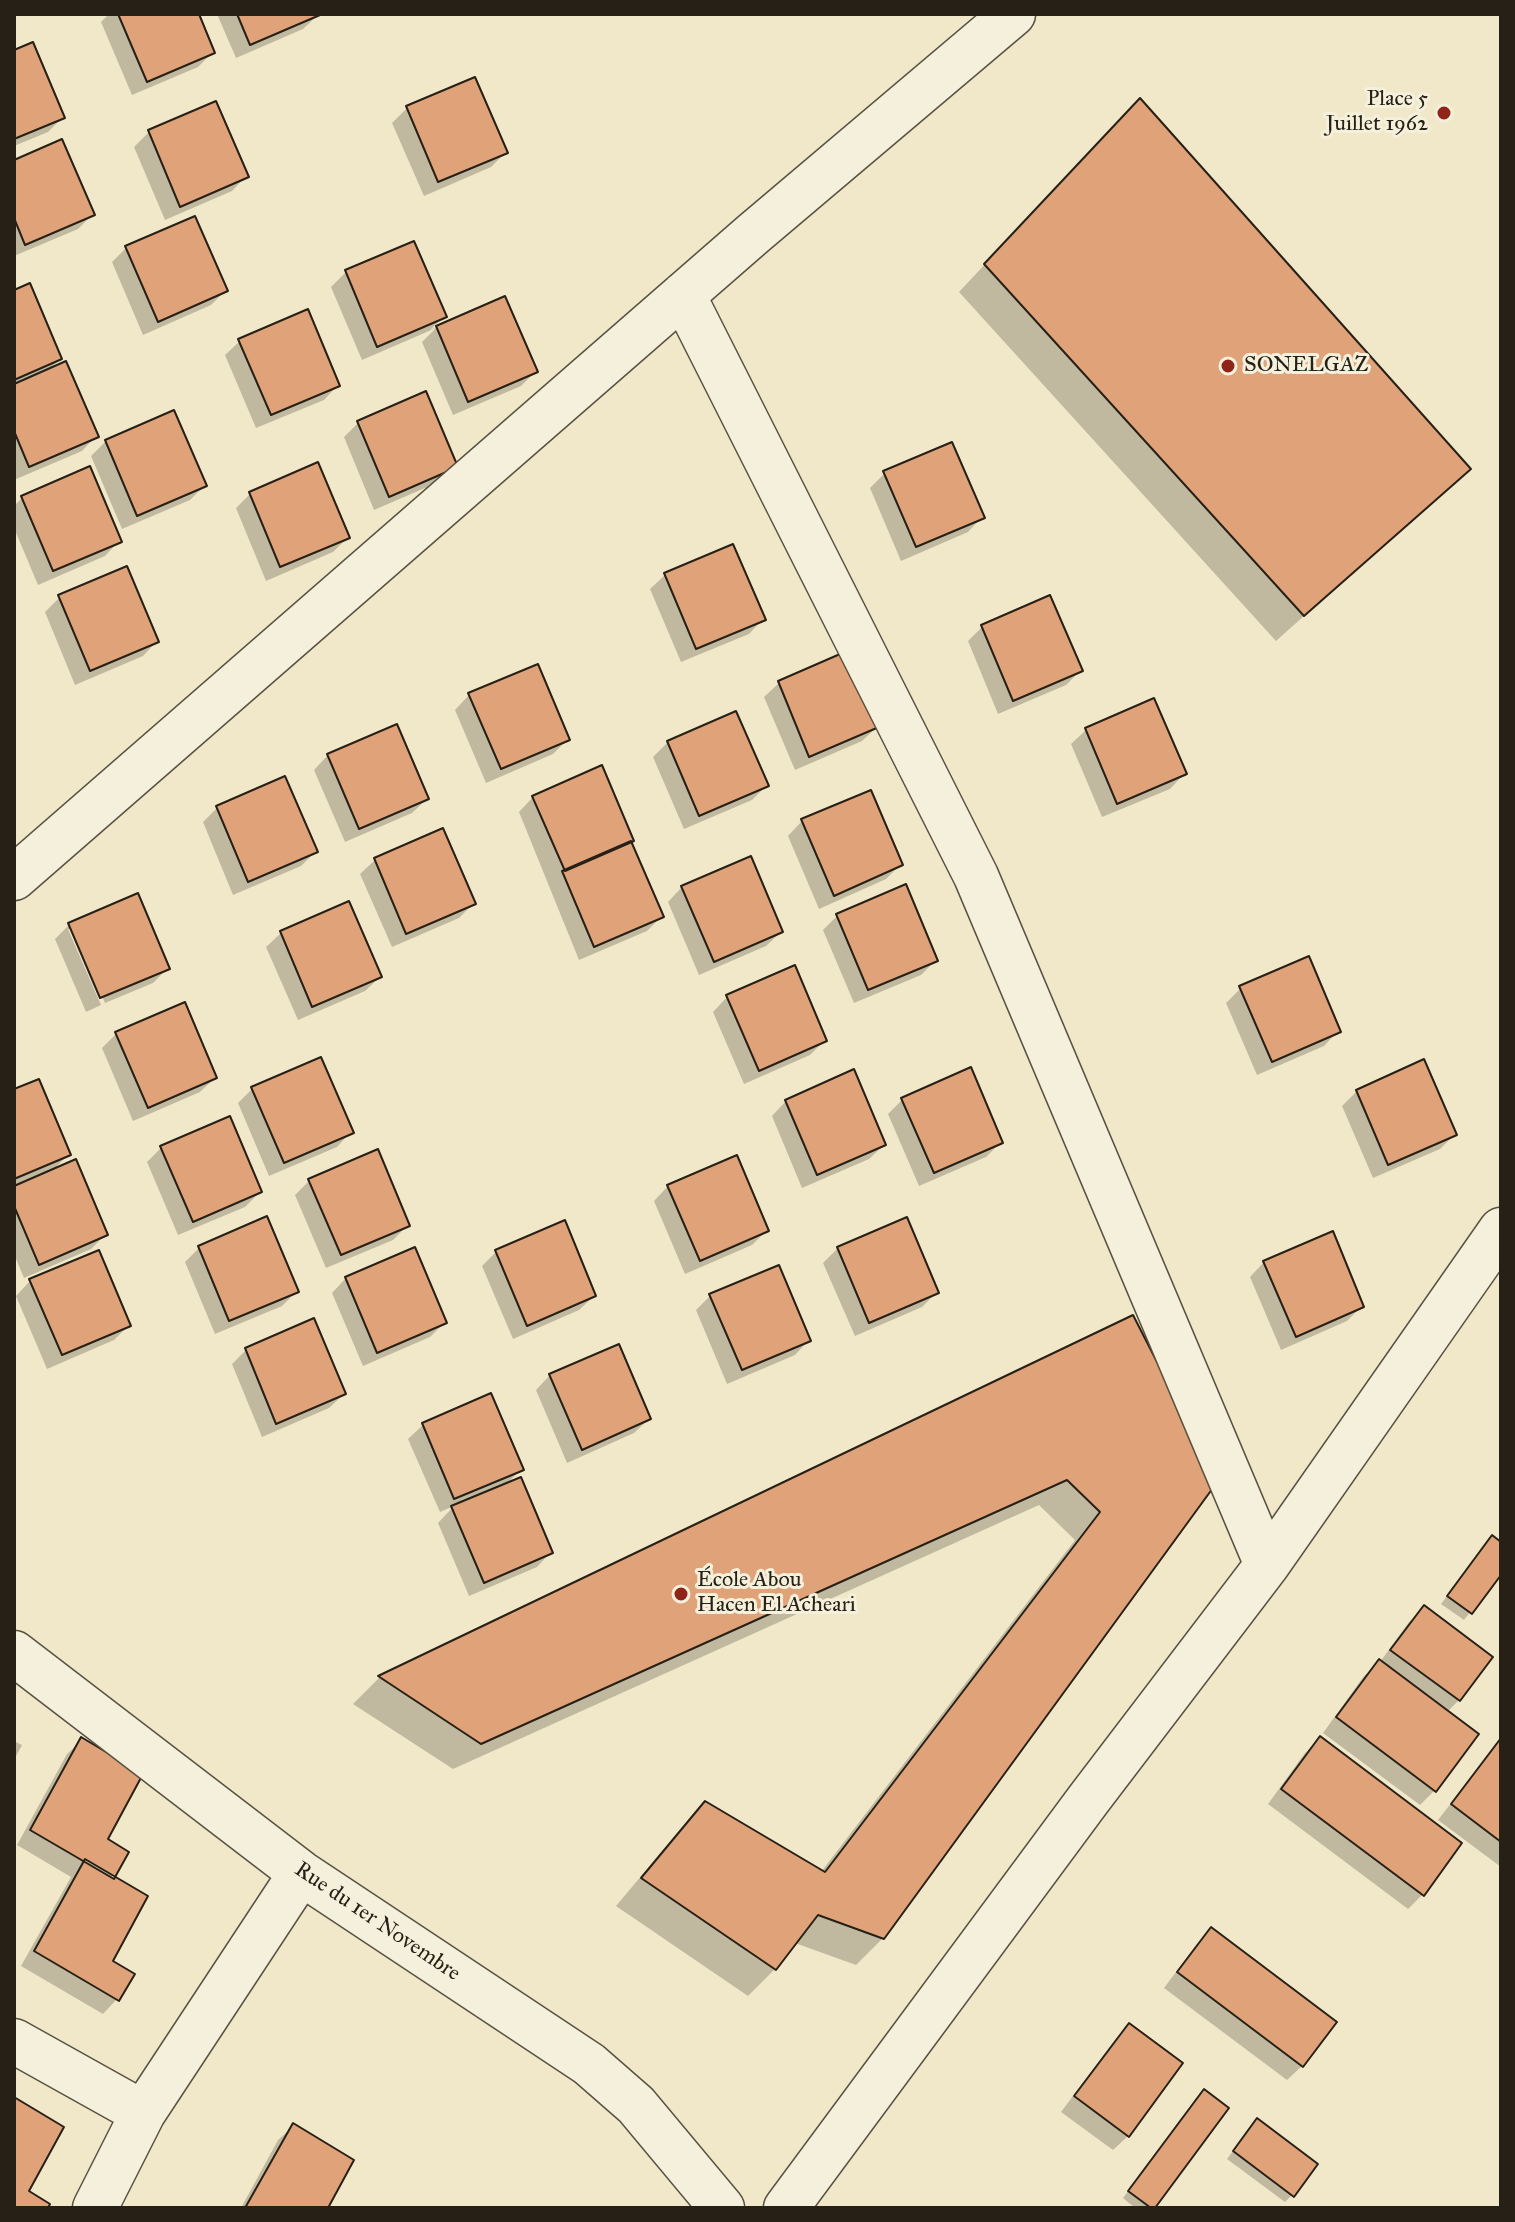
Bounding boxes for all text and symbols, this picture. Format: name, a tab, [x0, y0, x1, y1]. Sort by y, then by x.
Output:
place label: Place 5 Juillet 1962	[1326, 87, 1428, 138]
marker: Place 5 Juillet 1962	[1435, 104, 1453, 122]
place label: SONELGAZ	[1244, 353, 1368, 379]
marker: SONELGAZ	[1219, 357, 1237, 375]
place label: École Abou Hacen El Acheari	[697, 1568, 856, 1620]
marker: École Abou Hacen El Acheari	[672, 1585, 690, 1603]
street label: Rue du 1er Novembre	[289, 1857, 465, 1987]

